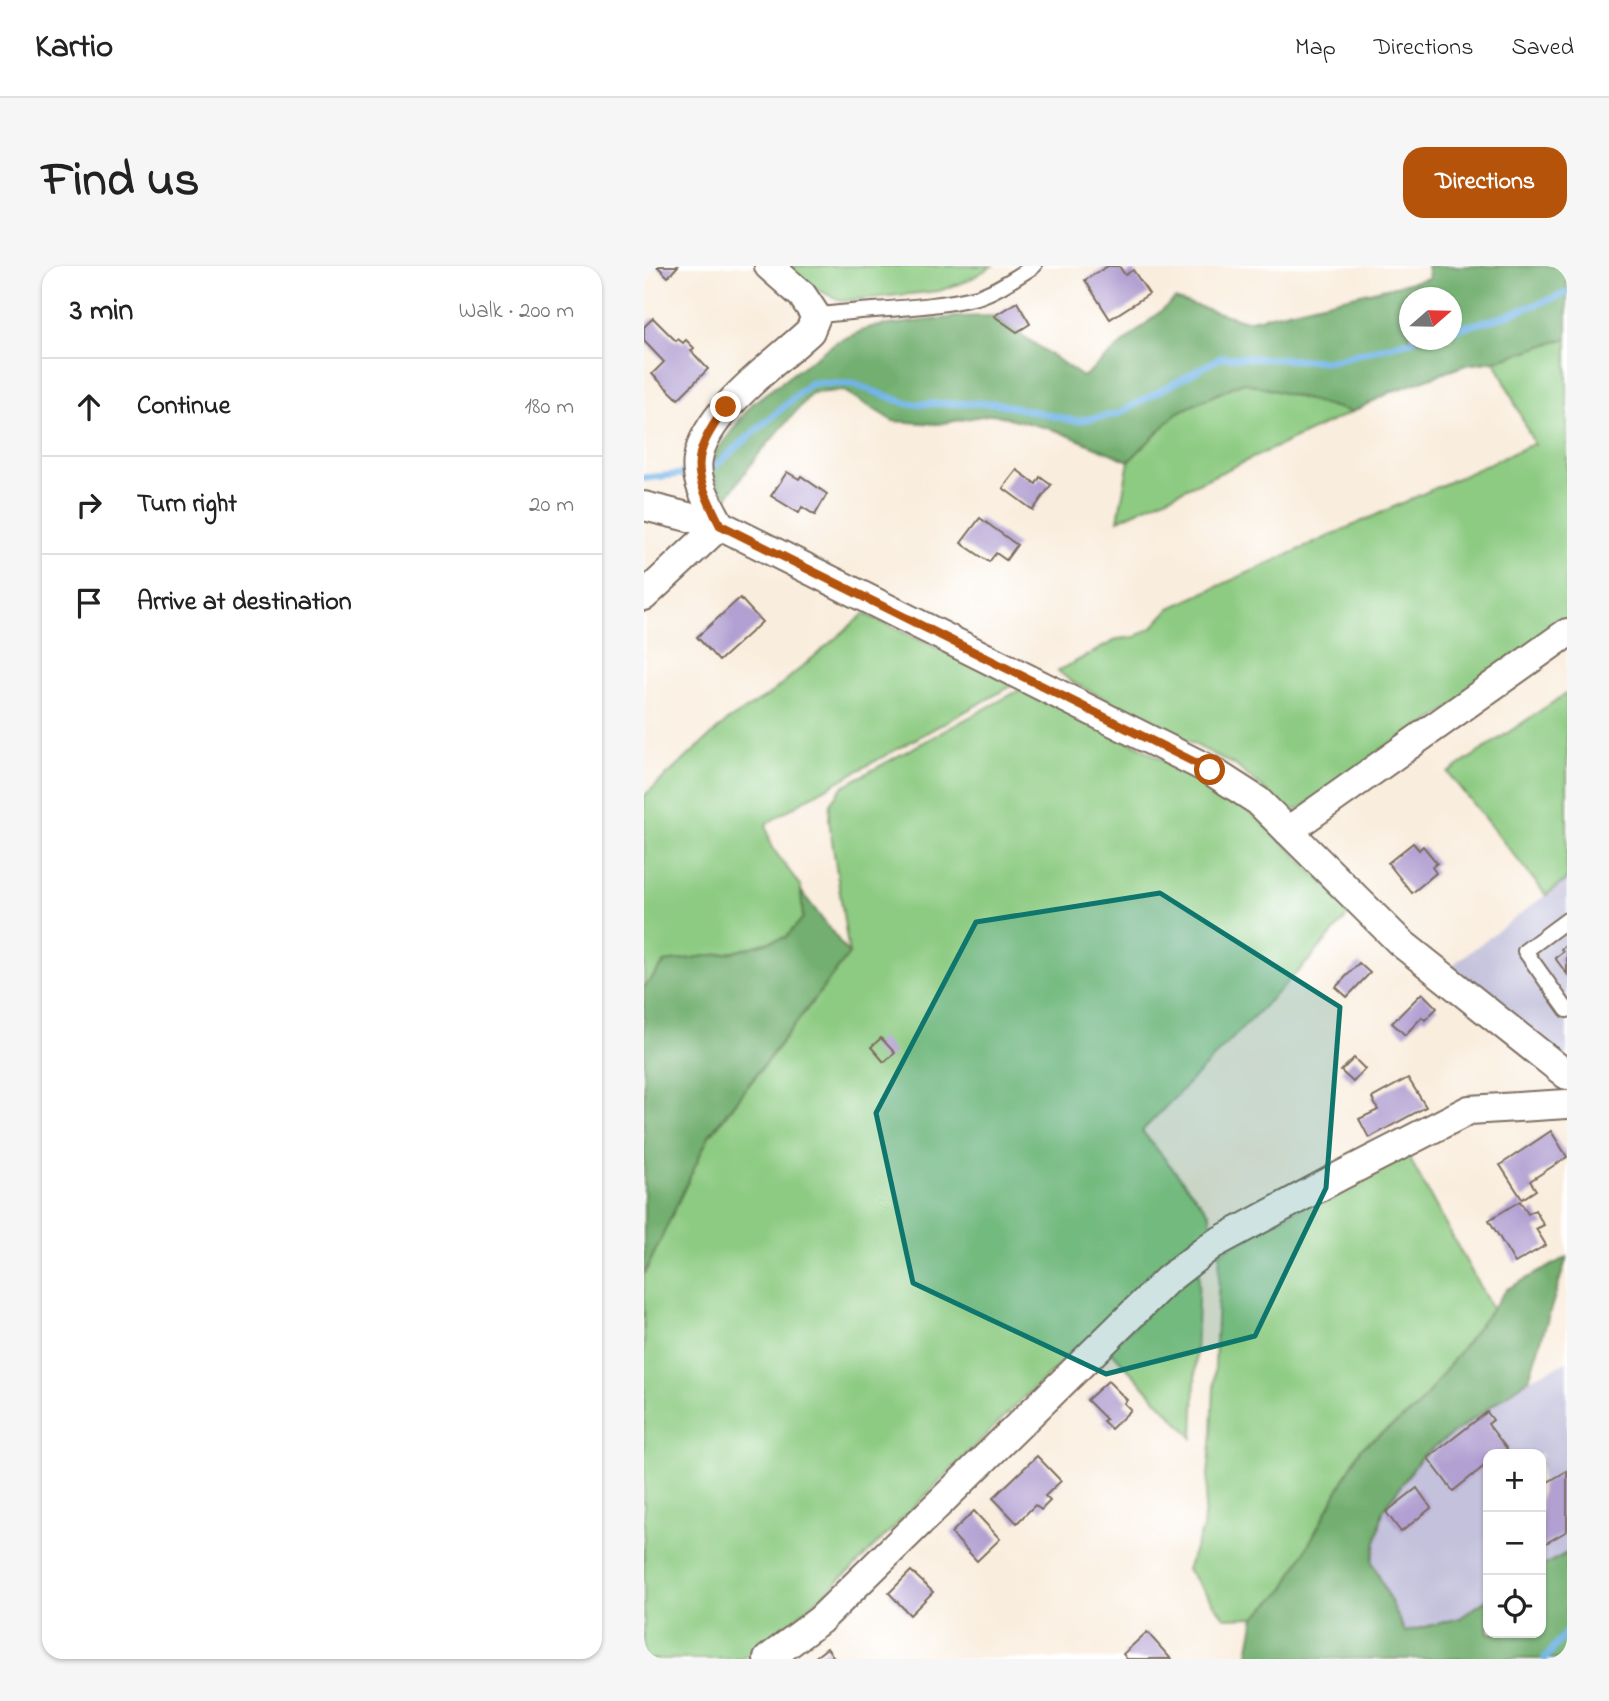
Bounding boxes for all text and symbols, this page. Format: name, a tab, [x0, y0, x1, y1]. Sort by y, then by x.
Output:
text: Kartio	[35, 24, 113, 72]
text: Map	[1295, 31, 1336, 66]
text: Directions	[1374, 31, 1473, 66]
text: Saved	[1511, 31, 1574, 66]
text: Find us	[42, 146, 199, 218]
button: Directions	[1403, 147, 1567, 218]
north arrow	[1399, 287, 1462, 350]
text: 3 min	[70, 290, 133, 334]
text: Walk · 200 m	[459, 295, 574, 328]
icon: ahead	[70, 388, 108, 426]
text: Continue	[137, 388, 230, 426]
text: 180 m	[525, 391, 574, 424]
route end	[710, 391, 741, 422]
icon: right	[70, 486, 108, 524]
text: Turn right	[137, 486, 237, 524]
text: 20 m	[529, 489, 574, 522]
icon: arrive	[70, 584, 108, 622]
text: Arrive at destination	[137, 584, 352, 622]
route start	[1194, 754, 1225, 785]
map controls	[1483, 1449, 1546, 1638]
button: +	[1483, 1449, 1546, 1512]
button: −	[1483, 1512, 1546, 1575]
button: locate	[1483, 1575, 1546, 1638]

